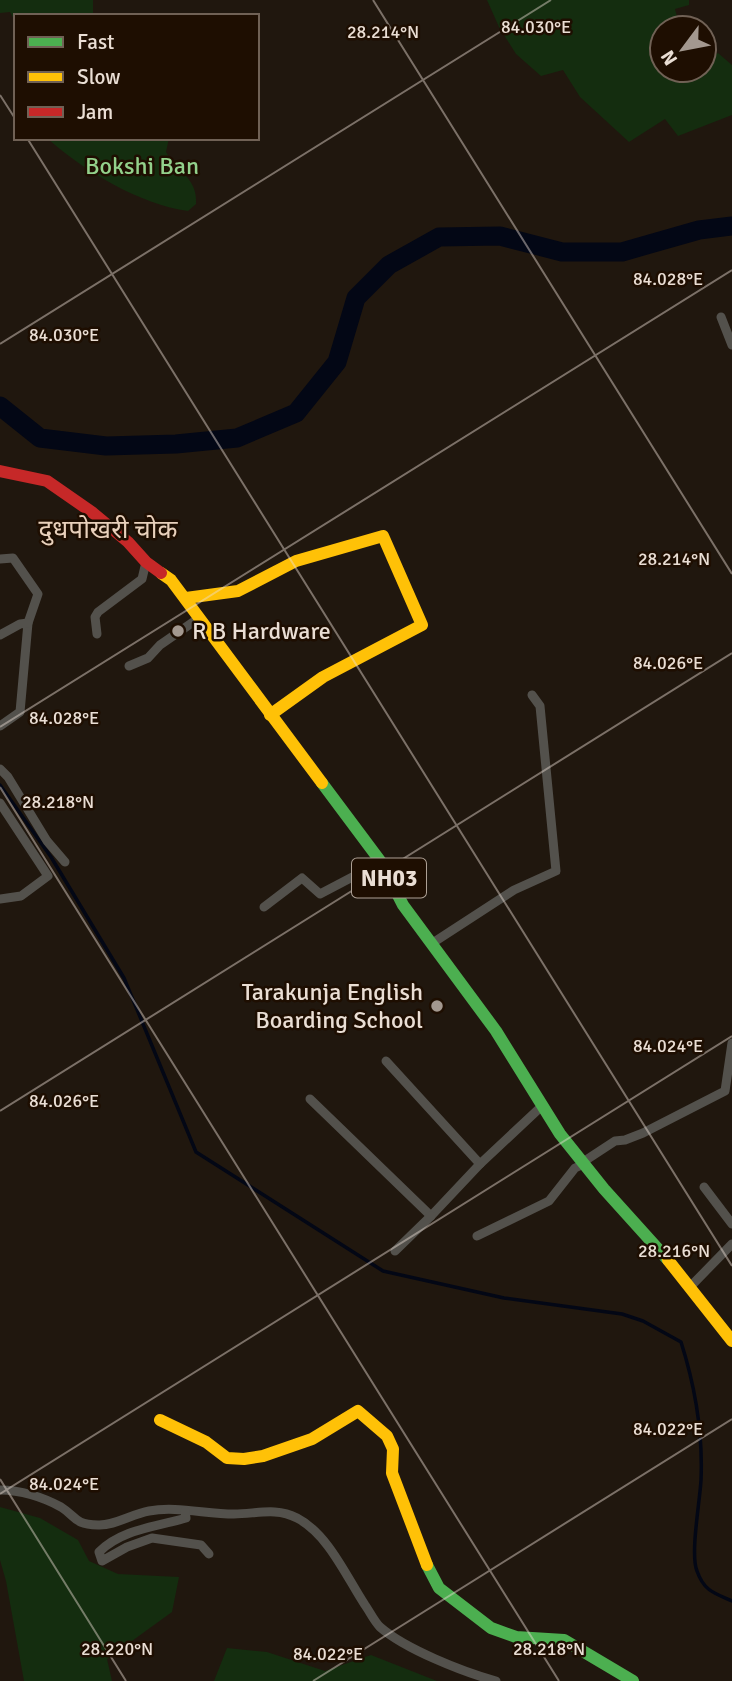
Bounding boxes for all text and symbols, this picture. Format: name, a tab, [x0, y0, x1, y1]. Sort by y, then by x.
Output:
legend	[14, 14, 259, 140]
north arrow	[648, 14, 718, 84]
text: 84.030°E	[501, 16, 571, 38]
text: 28.214°N	[347, 21, 419, 43]
text: Fast	[77, 29, 114, 55]
text: N	[656, 46, 683, 69]
text: Slow	[77, 64, 121, 90]
text: Jam	[77, 99, 113, 125]
park label: Bokshi Ban	[85, 151, 199, 181]
text: 84.028°E	[633, 268, 703, 290]
text: 84.030°E	[29, 324, 99, 346]
district label: दुधपोखरी चोक	[39, 514, 178, 546]
text: 28.214°N	[638, 548, 710, 570]
place label: R B Hardware	[192, 616, 331, 646]
marker: R B Hardware	[170, 623, 186, 639]
text: 84.026°E	[633, 652, 703, 674]
text: 84.028°E	[29, 707, 99, 729]
text: 28.218°N	[22, 791, 94, 813]
road number: NH03	[352, 858, 426, 898]
place label: Tarakunja English Boarding School	[242, 977, 423, 1035]
marker: Tarakunja English Boarding School	[429, 998, 445, 1014]
text: 84.024°E	[633, 1035, 703, 1057]
text: 84.026°E	[29, 1090, 99, 1112]
text: 28.216°N	[638, 1240, 710, 1262]
text: 84.022°E	[633, 1418, 703, 1440]
text: 84.024°E	[29, 1473, 99, 1495]
text: 28.220°N	[81, 1638, 153, 1660]
text: 28.218°N	[513, 1638, 585, 1660]
text: 84.022°E	[293, 1643, 363, 1665]

